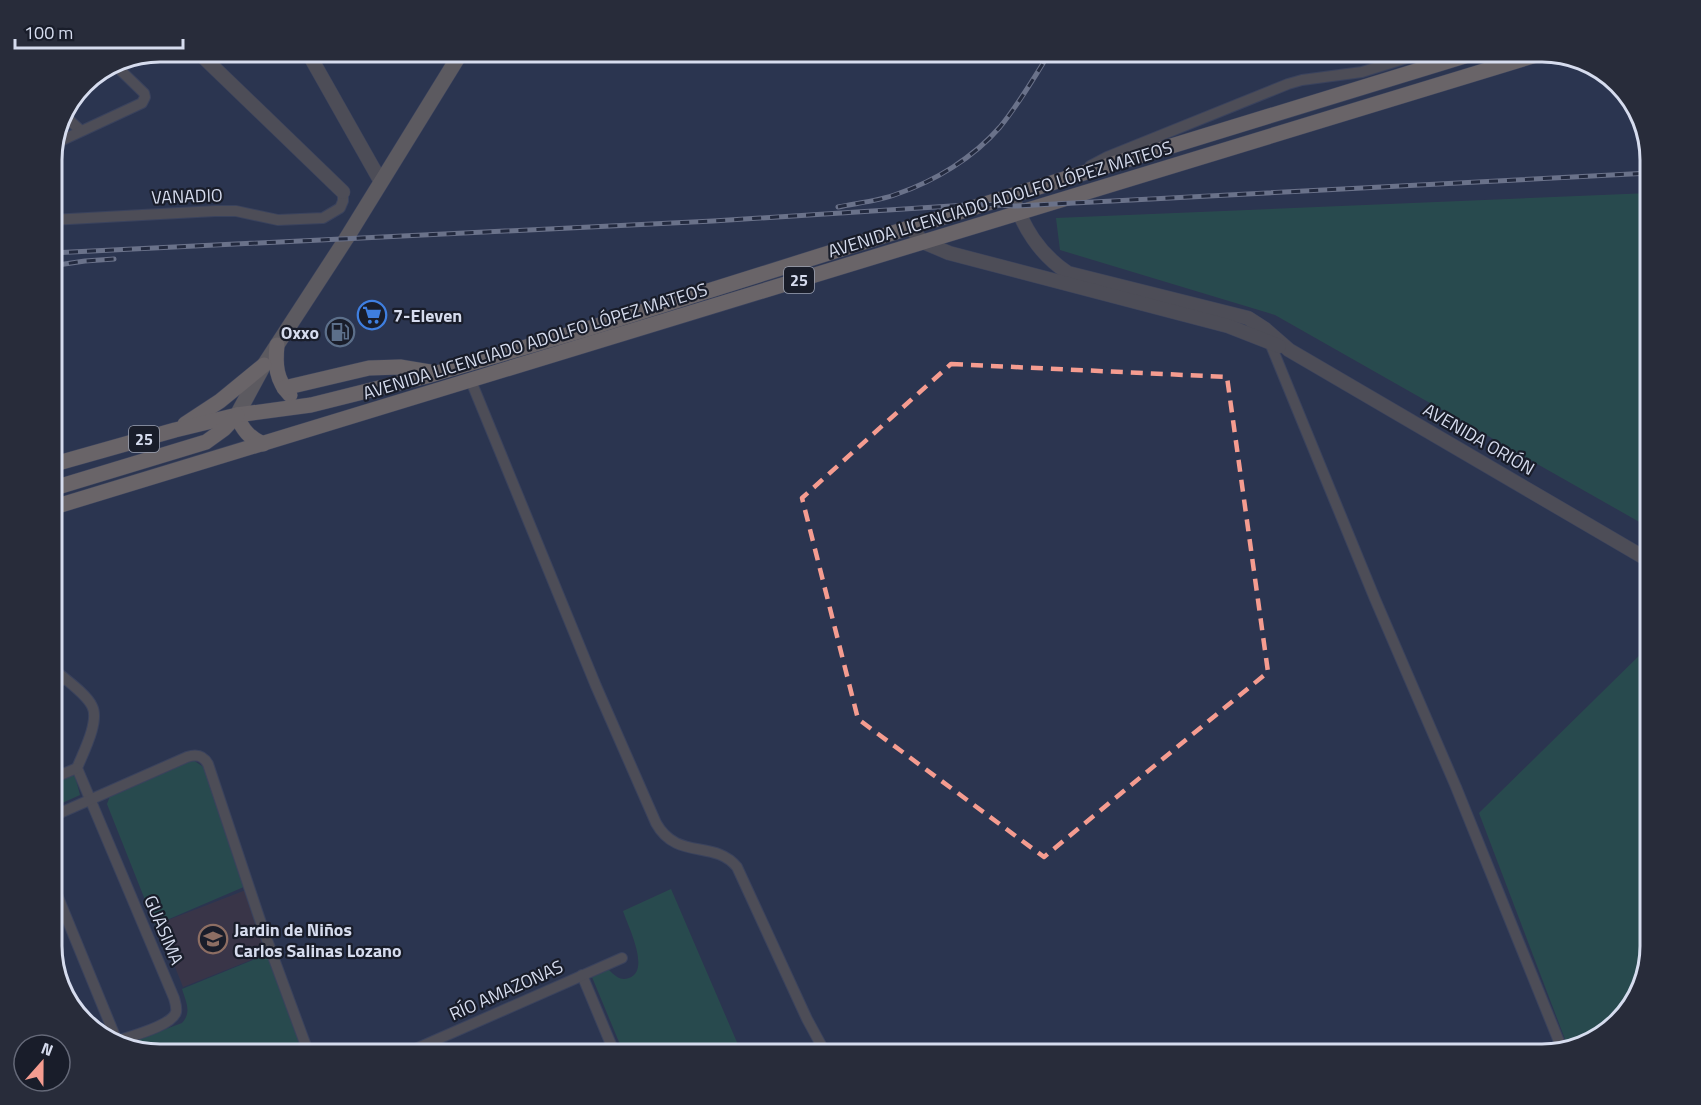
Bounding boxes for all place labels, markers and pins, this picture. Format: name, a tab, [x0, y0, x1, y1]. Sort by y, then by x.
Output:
supermarket icon: 7-Eleven	[356, 299, 388, 331]
place label: 7-Eleven	[393, 302, 462, 329]
fuel station icon: Oxxo	[324, 316, 356, 348]
place label: Oxxo	[281, 319, 319, 346]
place label: Jardin de Niños Carlos Salinas Lozano	[234, 916, 402, 964]
school or university icon: Jardin de Niños Carlos Salinas Lozano	[197, 923, 229, 955]

